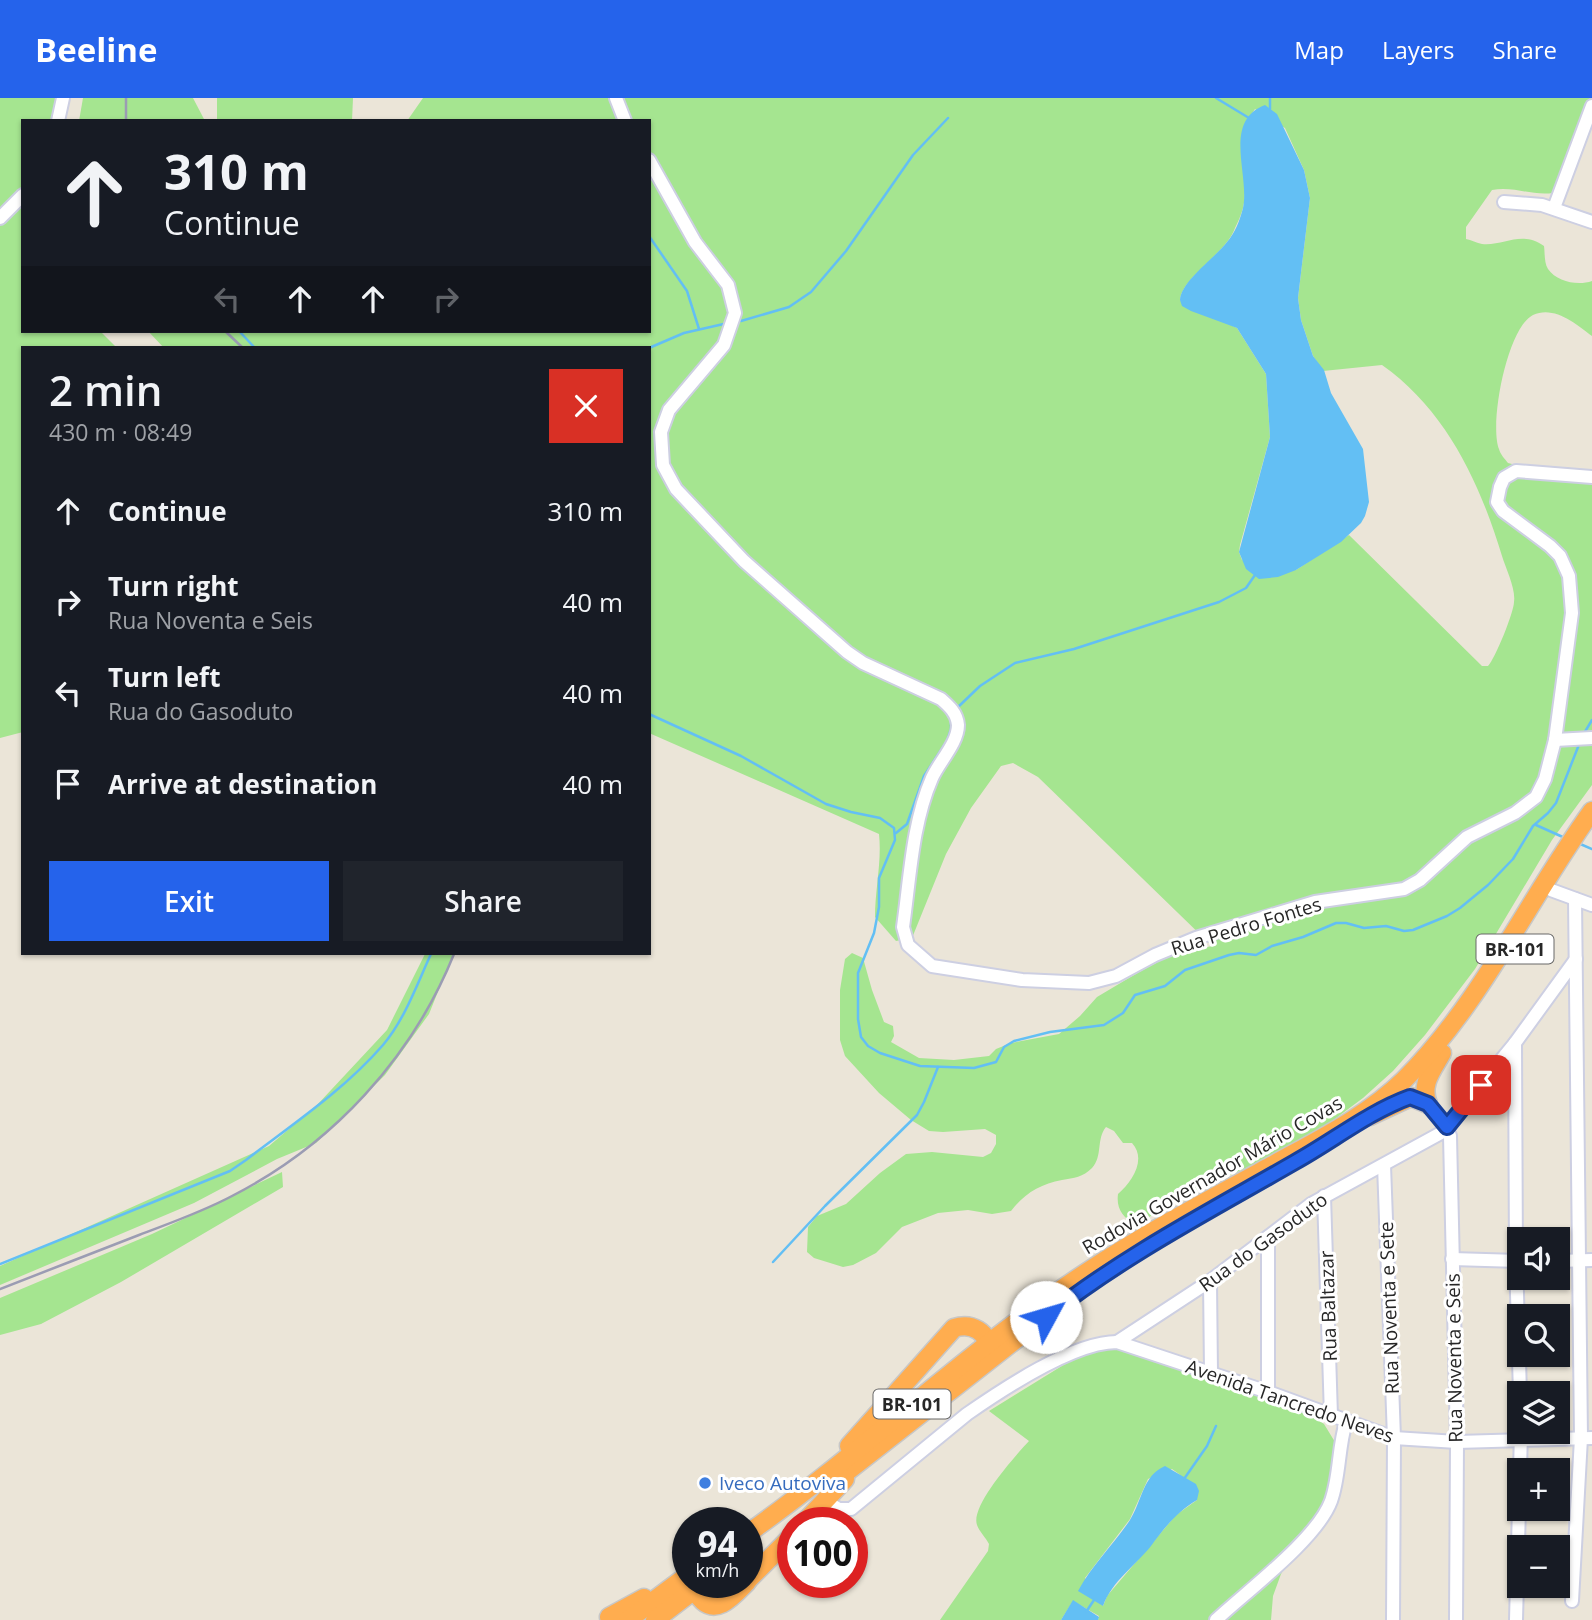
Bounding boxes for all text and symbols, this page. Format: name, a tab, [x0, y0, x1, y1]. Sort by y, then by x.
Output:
text: Beeline	[35, 27, 158, 72]
text: Map	[1294, 33, 1344, 66]
text: Layers	[1382, 33, 1455, 66]
text: Share	[1493, 33, 1557, 66]
text: 310 m	[164, 138, 309, 204]
icon: ahead	[49, 147, 140, 238]
text: Continue	[164, 201, 300, 244]
icon: left	[208, 280, 246, 318]
icon: ahead	[281, 280, 319, 318]
icon: ahead	[354, 280, 392, 318]
icon: right	[427, 280, 465, 318]
text: 2 min	[49, 361, 162, 418]
button: close	[549, 369, 623, 443]
text: 430 m · 08:49	[49, 416, 192, 448]
icon: ahead	[49, 492, 87, 530]
text: Continue	[108, 493, 227, 529]
text: 310 m	[548, 493, 623, 529]
text: Turn right	[108, 568, 239, 604]
icon: right	[49, 583, 87, 621]
text: 40 m	[562, 584, 623, 620]
text: Rua Noventa e Seis	[108, 604, 313, 636]
text: Turn left	[108, 659, 220, 695]
icon: left	[49, 674, 87, 712]
text: 40 m	[562, 675, 623, 711]
text: Rua do Gasoduto	[108, 695, 293, 727]
icon: arrive	[49, 765, 87, 803]
text: Arrive at destination	[108, 766, 377, 802]
text: 40 m	[562, 766, 623, 802]
button: Exit	[49, 861, 329, 941]
button: Share	[343, 861, 623, 941]
street label: Rua Pedro Fontes	[1168, 891, 1324, 961]
road number: BR-101	[1476, 934, 1554, 964]
pin	[1451, 1055, 1511, 1115]
icon: arrive	[1462, 1066, 1500, 1104]
street label: Rodovia Governador Mário Covas	[1077, 1090, 1347, 1260]
street label: Rua do Gasoduto	[1193, 1186, 1333, 1298]
street label: Rua Noventa e Sete	[1373, 1221, 1405, 1395]
map controls	[1507, 1227, 1570, 1598]
button: sound	[1507, 1227, 1570, 1290]
street label: Rua Baltazar	[1313, 1250, 1343, 1362]
street label: Rua Noventa e Seis	[1440, 1273, 1468, 1443]
position arrow	[1009, 1280, 1083, 1354]
button: search	[1507, 1304, 1570, 1367]
street label: Avenida Tancredo Neves	[1183, 1353, 1397, 1449]
button: layers	[1507, 1381, 1570, 1444]
road number: BR-101	[874, 1390, 950, 1419]
button: +	[1507, 1458, 1570, 1521]
place label: Iveco Autoviva	[719, 1470, 846, 1496]
marker: Iveco Autoviva	[697, 1475, 713, 1491]
speed limit sign: 100	[777, 1507, 868, 1598]
text: 94	[697, 1520, 738, 1567]
button: −	[1507, 1535, 1570, 1598]
text: km/h	[696, 1558, 739, 1582]

